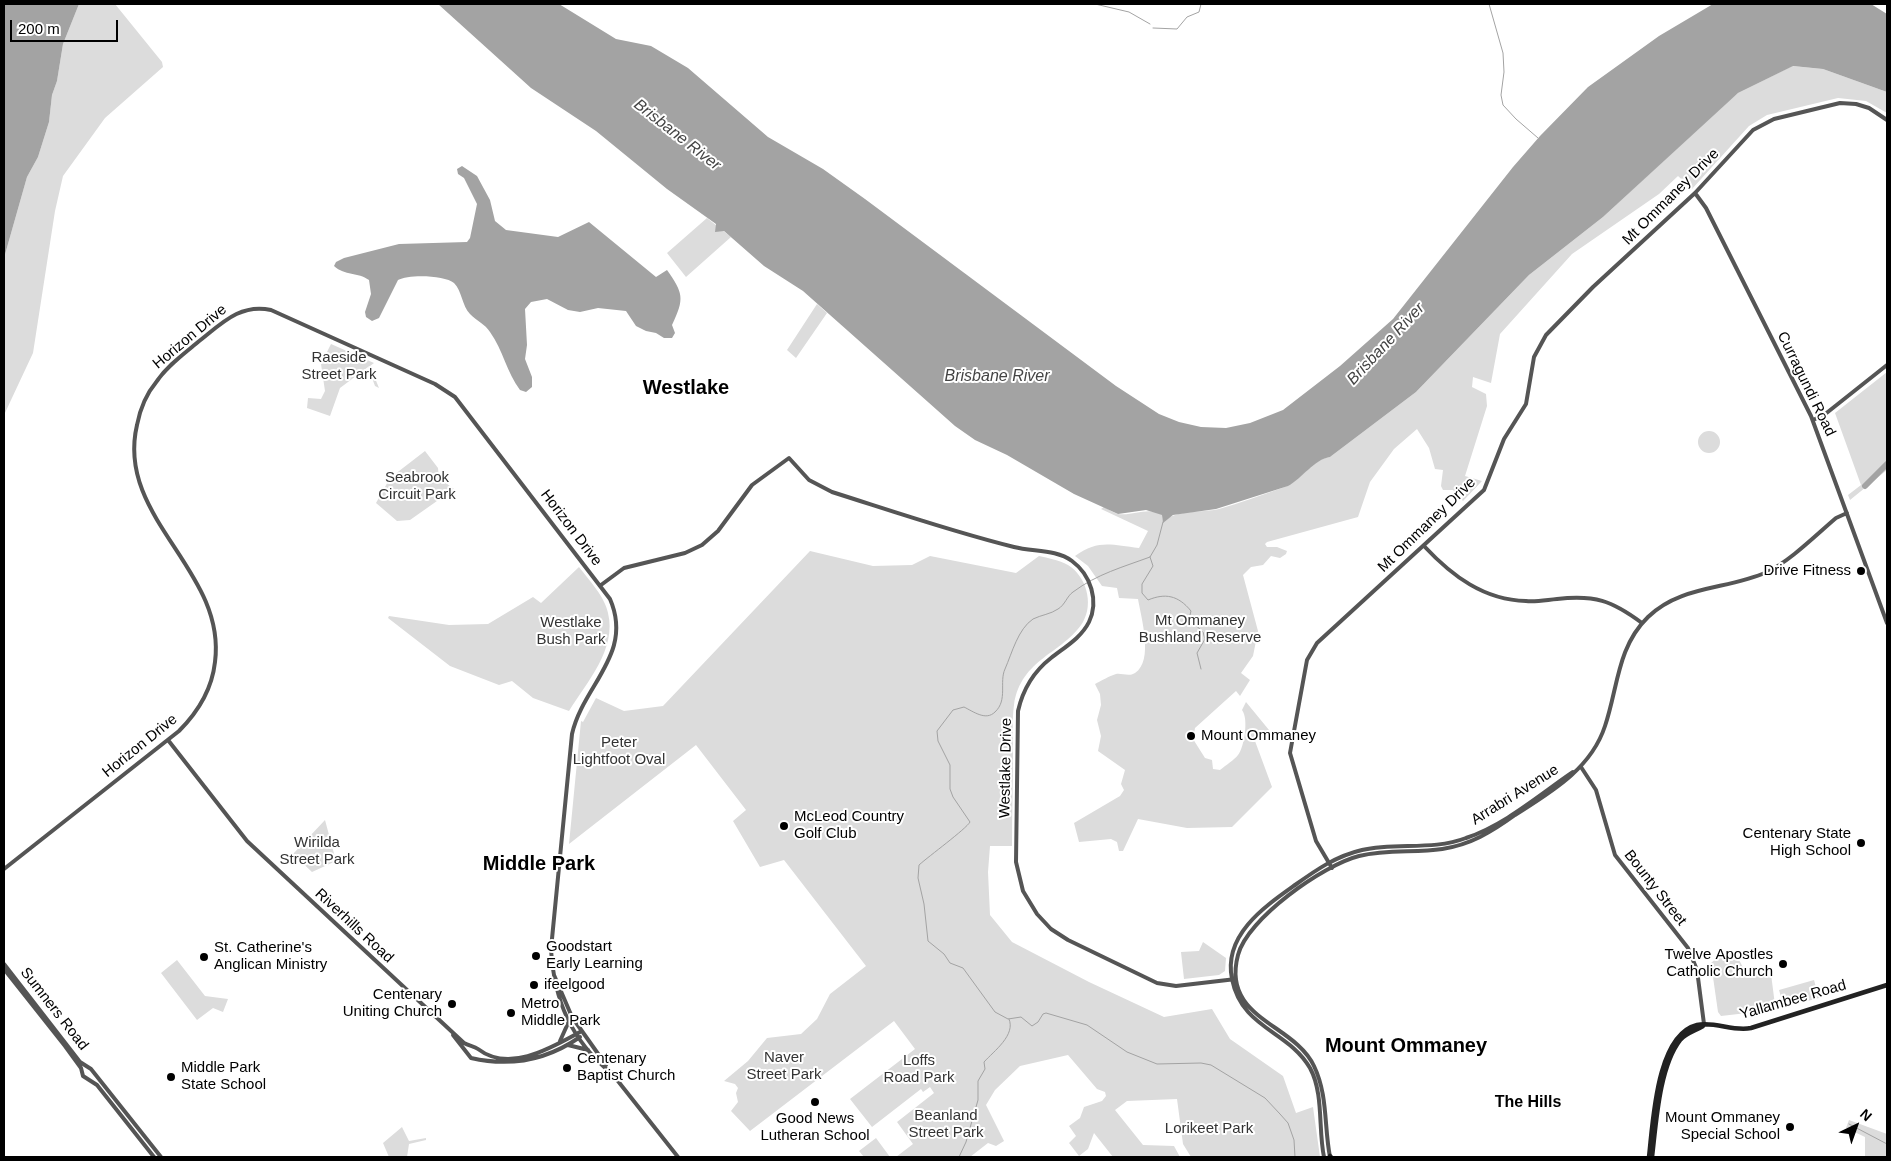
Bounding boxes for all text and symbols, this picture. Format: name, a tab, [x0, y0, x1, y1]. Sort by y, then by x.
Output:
scale bar	[12, 10, 120, 42]
text: 200 m	[18, 20, 60, 37]
water label: Brisbane River	[630, 95, 724, 175]
street label: Mt Ommaney Drive	[1619, 145, 1723, 249]
water label: Brisbane River	[1343, 299, 1429, 389]
street label: Horizon Drive	[149, 301, 231, 373]
street label: Curragundi Road	[1773, 329, 1839, 439]
park label: Raeside Street Park	[301, 349, 377, 384]
water label: Brisbane River	[945, 367, 1049, 387]
district label: Westlake	[643, 376, 729, 400]
park label: Seabrook Circuit Park	[378, 469, 456, 504]
street label: Mt Ommaney Drive	[1374, 474, 1480, 576]
street label: Horizon Drive	[536, 486, 606, 570]
place label: Drive Fitness	[1763, 562, 1851, 580]
marker: Drive Fitness	[1855, 565, 1867, 577]
park label: Mt Ommaney Bushland Reserve	[1139, 612, 1261, 647]
park label: Westlake Bush Park	[536, 614, 606, 649]
street label: Horizon Drive	[99, 710, 181, 782]
street label: Westlake Drive	[996, 718, 1016, 818]
place label: Mount Ommaney	[1201, 727, 1316, 745]
marker: Mount Ommaney	[1185, 730, 1197, 742]
park label: Peter Lightfoot Oval	[573, 734, 665, 769]
street label: Arrabri Avenue	[1468, 761, 1562, 829]
place label: McLeod Country Golf Club	[794, 808, 904, 843]
marker: McLeod Country Golf Club	[778, 820, 790, 832]
place label: Centenary State High School	[1743, 825, 1851, 860]
park label: Wirilda Street Park	[279, 834, 355, 869]
marker: Centenary State High School	[1855, 837, 1867, 849]
street label: Bounty Street	[1620, 847, 1690, 929]
district label: Middle Park	[483, 852, 595, 876]
street label: Riverhills Road	[311, 885, 397, 967]
place label: Goodstart Early Learning	[546, 938, 643, 973]
place label: St. Catherine's Anglican Ministry	[214, 939, 327, 974]
place label: Twelve Apostles Catholic Church	[1665, 946, 1773, 981]
marker: Goodstart Early Learning	[530, 950, 542, 962]
marker: St. Catherine's Anglican Ministry	[198, 951, 210, 963]
marker: Twelve Apostles Catholic Church	[1777, 958, 1789, 970]
street label: Sumners Road	[16, 964, 92, 1054]
place label: ifeelgood	[544, 976, 605, 994]
street label: Yallambee Road	[1738, 976, 1848, 1024]
marker: ifeelgood	[528, 979, 540, 991]
place label: Centenary Uniting Church	[343, 986, 442, 1021]
place label: Metro Middle Park	[521, 995, 600, 1030]
marker: Centenary Uniting Church	[446, 998, 458, 1010]
marker: Metro Middle Park	[505, 1007, 517, 1019]
district label: Mount Ommaney	[1325, 1034, 1487, 1058]
park label: Naver Street Park	[746, 1049, 822, 1084]
place label: Centenary Baptist Church	[577, 1050, 675, 1085]
park label: Loffs Road Park	[884, 1052, 954, 1087]
place label: Middle Park State School	[181, 1059, 266, 1094]
marker: Centenary Baptist Church	[561, 1062, 573, 1074]
marker: Middle Park State School	[165, 1071, 177, 1083]
district label: The Hills	[1495, 1093, 1561, 1113]
marker: Good News Lutheran School	[809, 1096, 821, 1108]
north arrow	[1831, 1101, 1881, 1151]
text: N	[1857, 1106, 1875, 1124]
park label: Beanland Street Park	[908, 1107, 984, 1142]
place label: Mount Ommaney Special School	[1665, 1109, 1780, 1144]
place label: Good News Lutheran School	[760, 1110, 870, 1145]
park label: Lorikeet Park	[1165, 1120, 1253, 1138]
marker: Mount Ommaney Special School	[1784, 1121, 1796, 1133]

